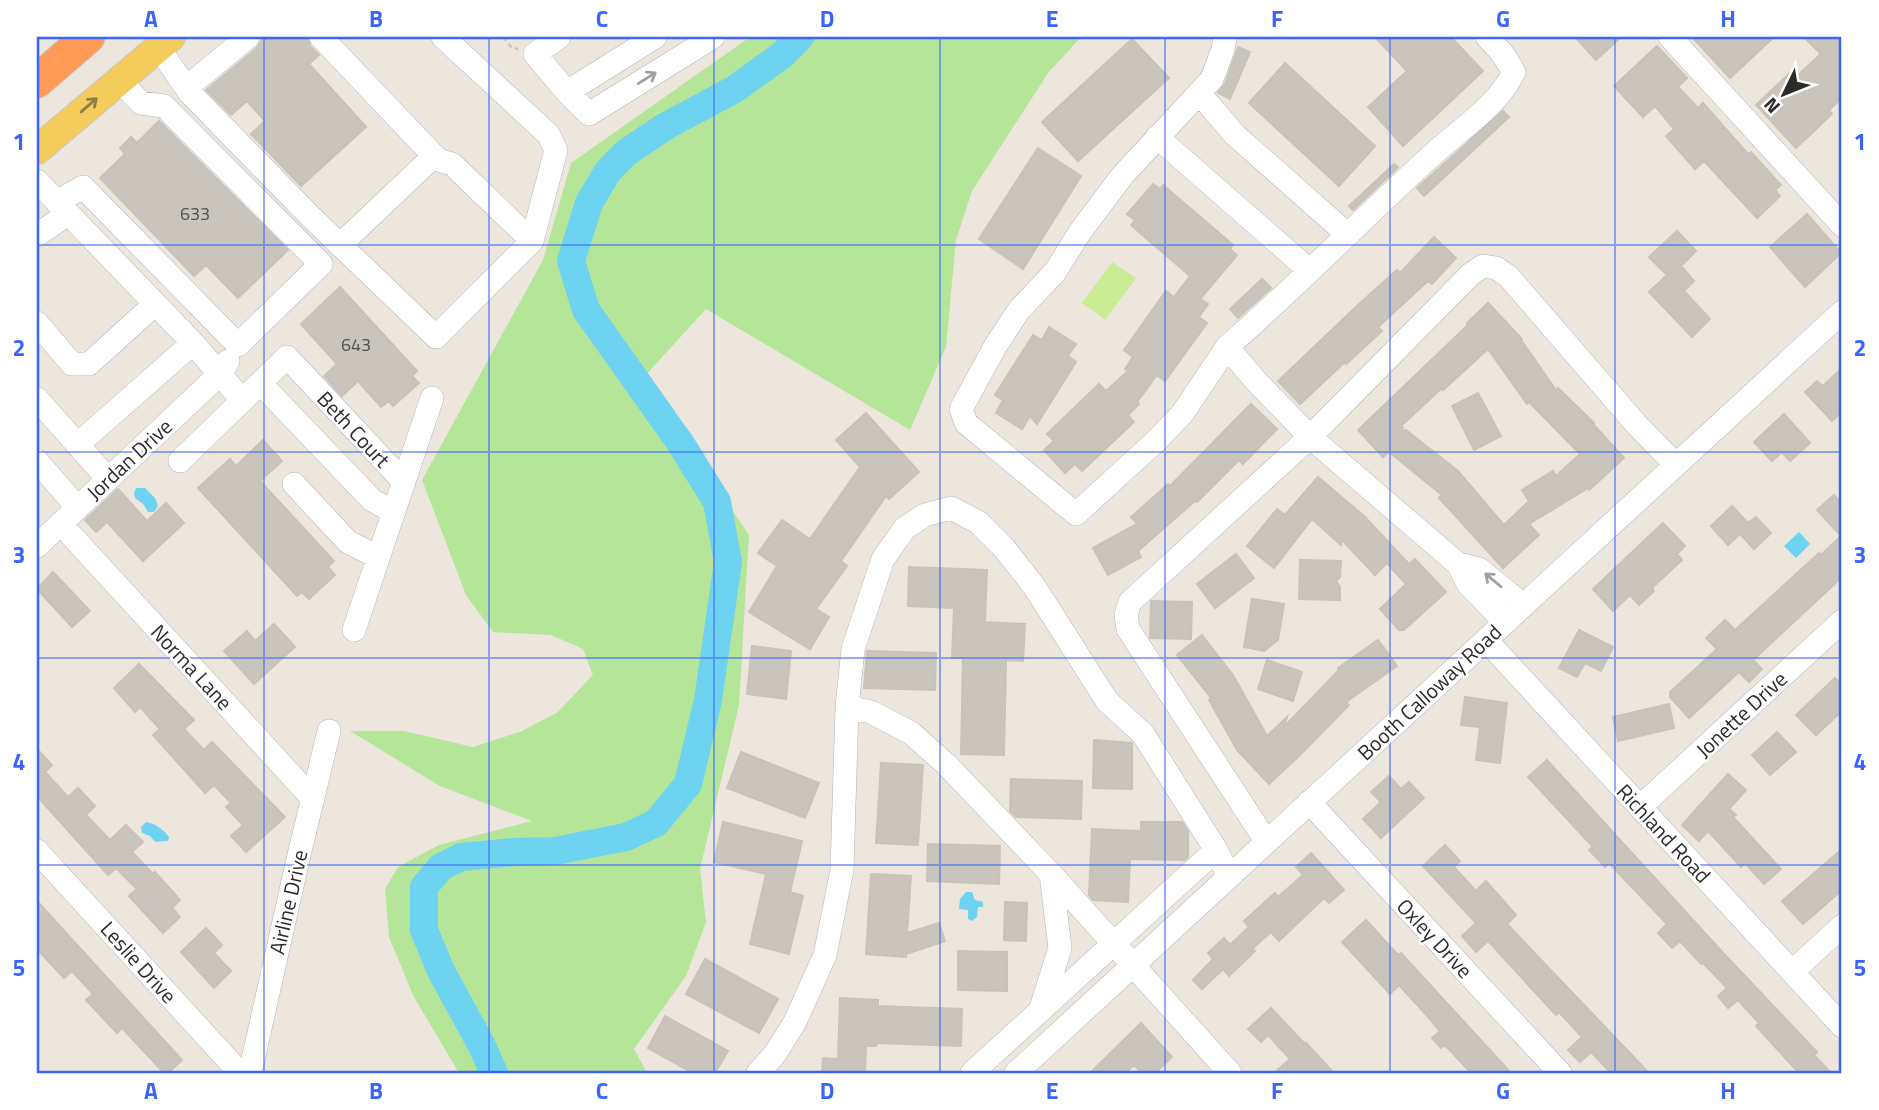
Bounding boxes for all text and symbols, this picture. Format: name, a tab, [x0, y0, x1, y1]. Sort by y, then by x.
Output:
text: A	[144, 1, 158, 36]
text: B	[369, 1, 383, 36]
text: C	[596, 1, 608, 36]
text: D	[820, 1, 834, 36]
text: E	[1046, 1, 1058, 36]
text: F	[1271, 1, 1283, 36]
text: G	[1496, 1, 1510, 36]
text: H	[1720, 1, 1736, 36]
north arrow	[1750, 60, 1820, 130]
one-way arrow	[637, 70, 656, 85]
text: N	[1756, 91, 1786, 121]
one-way arrow	[79, 97, 97, 113]
text: 1	[13, 124, 25, 159]
text: 1	[1854, 124, 1866, 159]
house number: 633	[180, 200, 210, 227]
text: 2	[13, 330, 25, 365]
text: 2	[1854, 330, 1866, 365]
house number: 643	[341, 331, 371, 358]
street label: Beth Court	[310, 383, 398, 475]
street label: Jordan Drive	[79, 411, 179, 507]
text: 3	[13, 537, 25, 572]
text: 3	[1854, 537, 1866, 572]
one-way arrow	[1485, 572, 1503, 588]
street label: Booth Calloway Road	[1350, 616, 1508, 768]
street label: Norma Lane	[144, 617, 240, 717]
street label: Jonette Drive	[1688, 663, 1794, 765]
text: 4	[13, 744, 25, 779]
text: 4	[1854, 744, 1866, 779]
street label: Richland Road	[1609, 776, 1719, 890]
street label: Airline Drive	[260, 847, 316, 957]
street label: Oxley Drive	[1389, 891, 1481, 985]
street label: Leslie Drive	[93, 914, 185, 1010]
text: 5	[13, 950, 25, 985]
text: 5	[1854, 950, 1866, 985]
text: A	[144, 1073, 158, 1108]
text: B	[369, 1073, 383, 1108]
text: C	[596, 1073, 608, 1108]
text: D	[820, 1073, 834, 1108]
text: E	[1046, 1073, 1058, 1108]
text: F	[1271, 1073, 1283, 1108]
text: G	[1496, 1073, 1510, 1108]
text: H	[1720, 1073, 1736, 1108]

